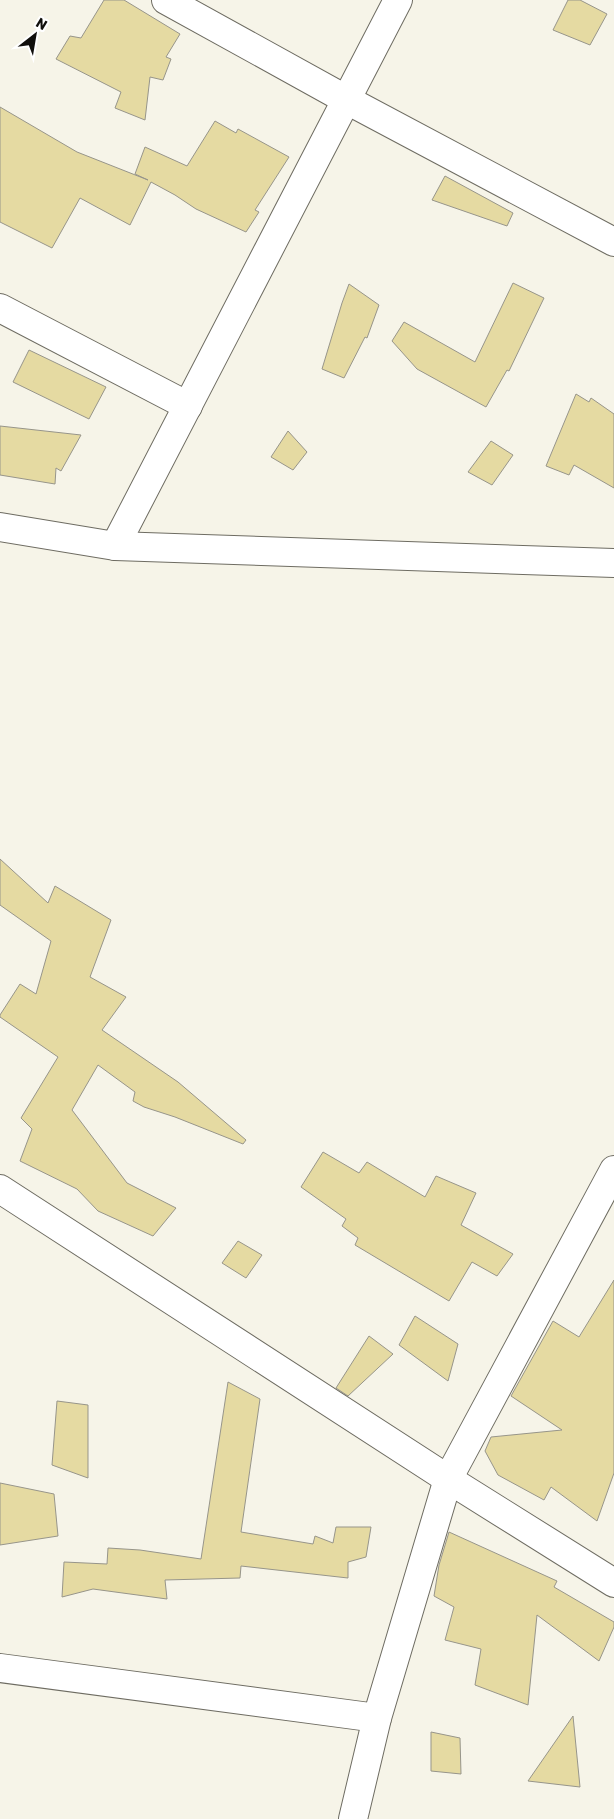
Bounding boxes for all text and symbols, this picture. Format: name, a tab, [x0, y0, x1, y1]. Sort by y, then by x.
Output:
north arrow	[10, 10, 60, 60]
text: N	[33, 14, 50, 34]

